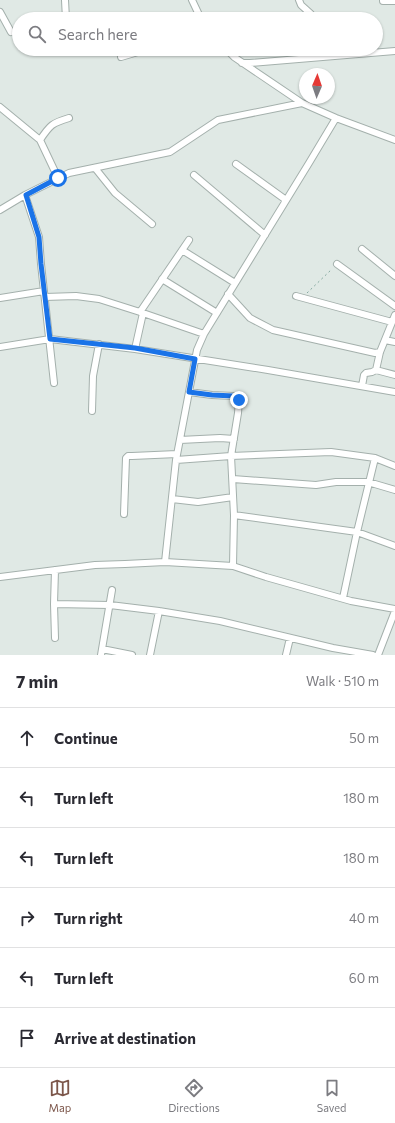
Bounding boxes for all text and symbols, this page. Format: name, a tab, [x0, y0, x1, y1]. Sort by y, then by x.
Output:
search box	[12, 12, 383, 56]
icon: search	[26, 23, 48, 45]
text: Search here	[58, 25, 137, 43]
north arrow	[299, 68, 335, 104]
route start	[49, 169, 67, 187]
route end	[230, 391, 248, 409]
text: 7 min	[16, 671, 58, 692]
text: Walk · 510 m	[306, 673, 379, 689]
icon: ahead	[16, 727, 38, 749]
text: Continue	[54, 729, 118, 747]
text: 50 m	[349, 730, 379, 746]
icon: left	[16, 787, 38, 809]
text: Turn left	[54, 789, 113, 807]
text: 180 m	[343, 790, 379, 806]
icon: left	[16, 847, 38, 869]
text: Turn left	[54, 849, 113, 867]
text: 180 m	[343, 850, 379, 866]
icon: right	[16, 907, 38, 929]
text: Turn right	[54, 909, 123, 927]
text: 40 m	[349, 910, 379, 926]
icon: left	[16, 967, 38, 989]
text: Turn left	[54, 969, 113, 987]
text: 60 m	[349, 970, 379, 986]
icon: arrive	[16, 1027, 38, 1049]
text: Arrive at destination	[54, 1029, 196, 1047]
tab: Map	[49, 1077, 71, 1114]
tab: Directions	[168, 1077, 220, 1114]
tab: Saved	[317, 1077, 346, 1114]

